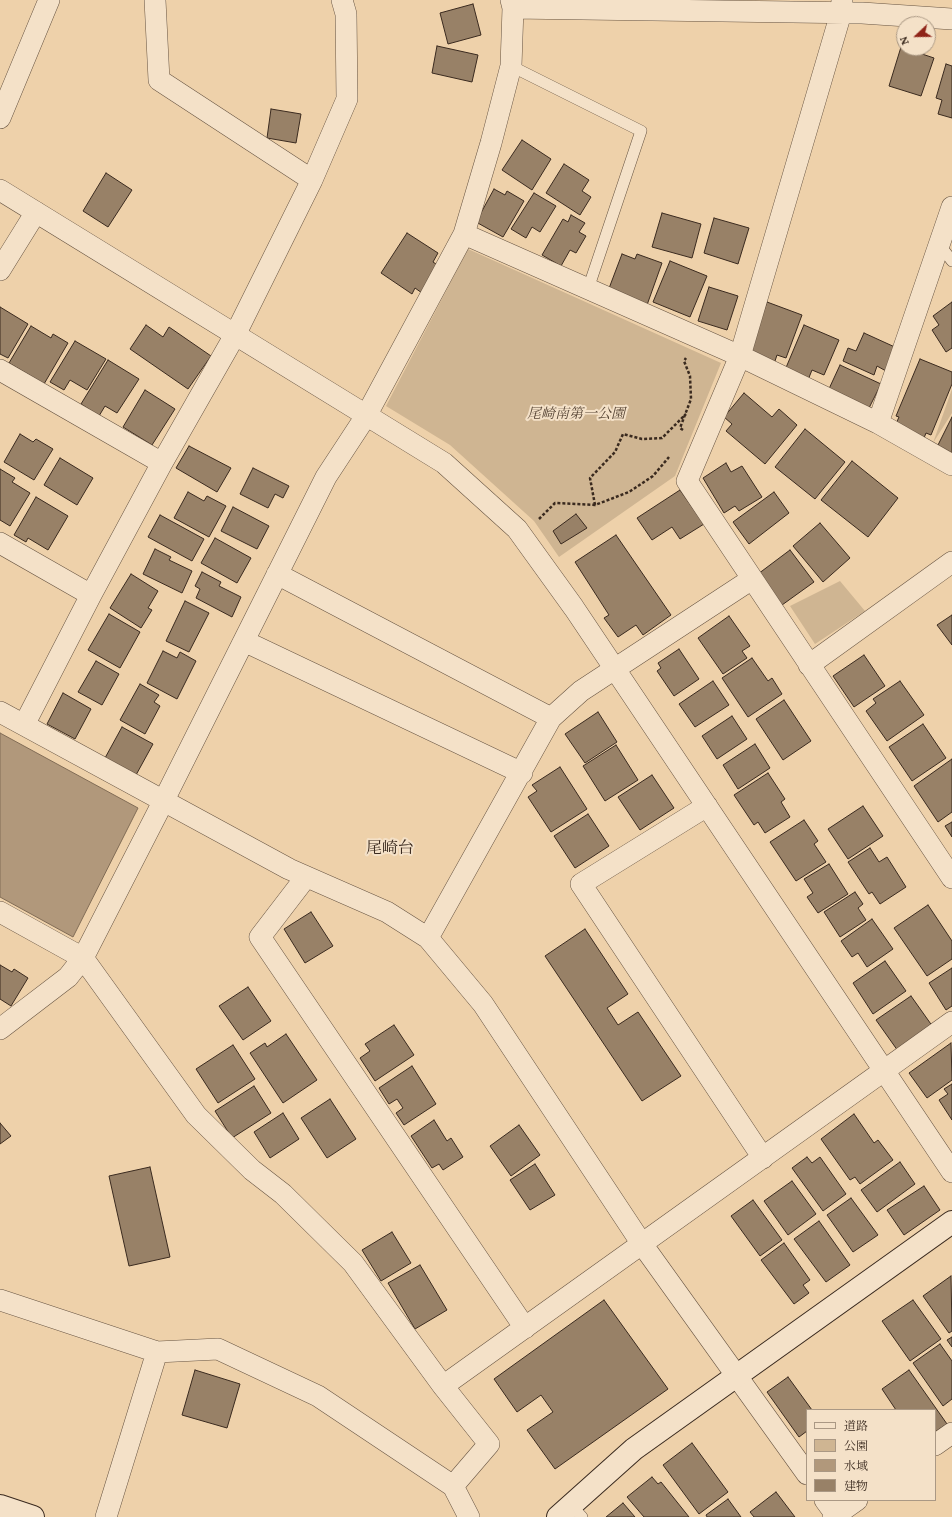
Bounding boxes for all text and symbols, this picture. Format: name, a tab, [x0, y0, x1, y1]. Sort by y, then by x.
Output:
north arrow	[896, 16, 936, 56]
text: N	[897, 34, 914, 47]
park label: 尾崎南第一公園	[527, 407, 625, 423]
district label: 尾崎台	[366, 840, 414, 860]
legend	[806, 1409, 936, 1501]
text: 道路	[844, 1419, 868, 1435]
text: 公園	[844, 1439, 868, 1455]
text: 水域	[844, 1459, 868, 1475]
text: 建物	[844, 1479, 868, 1495]

